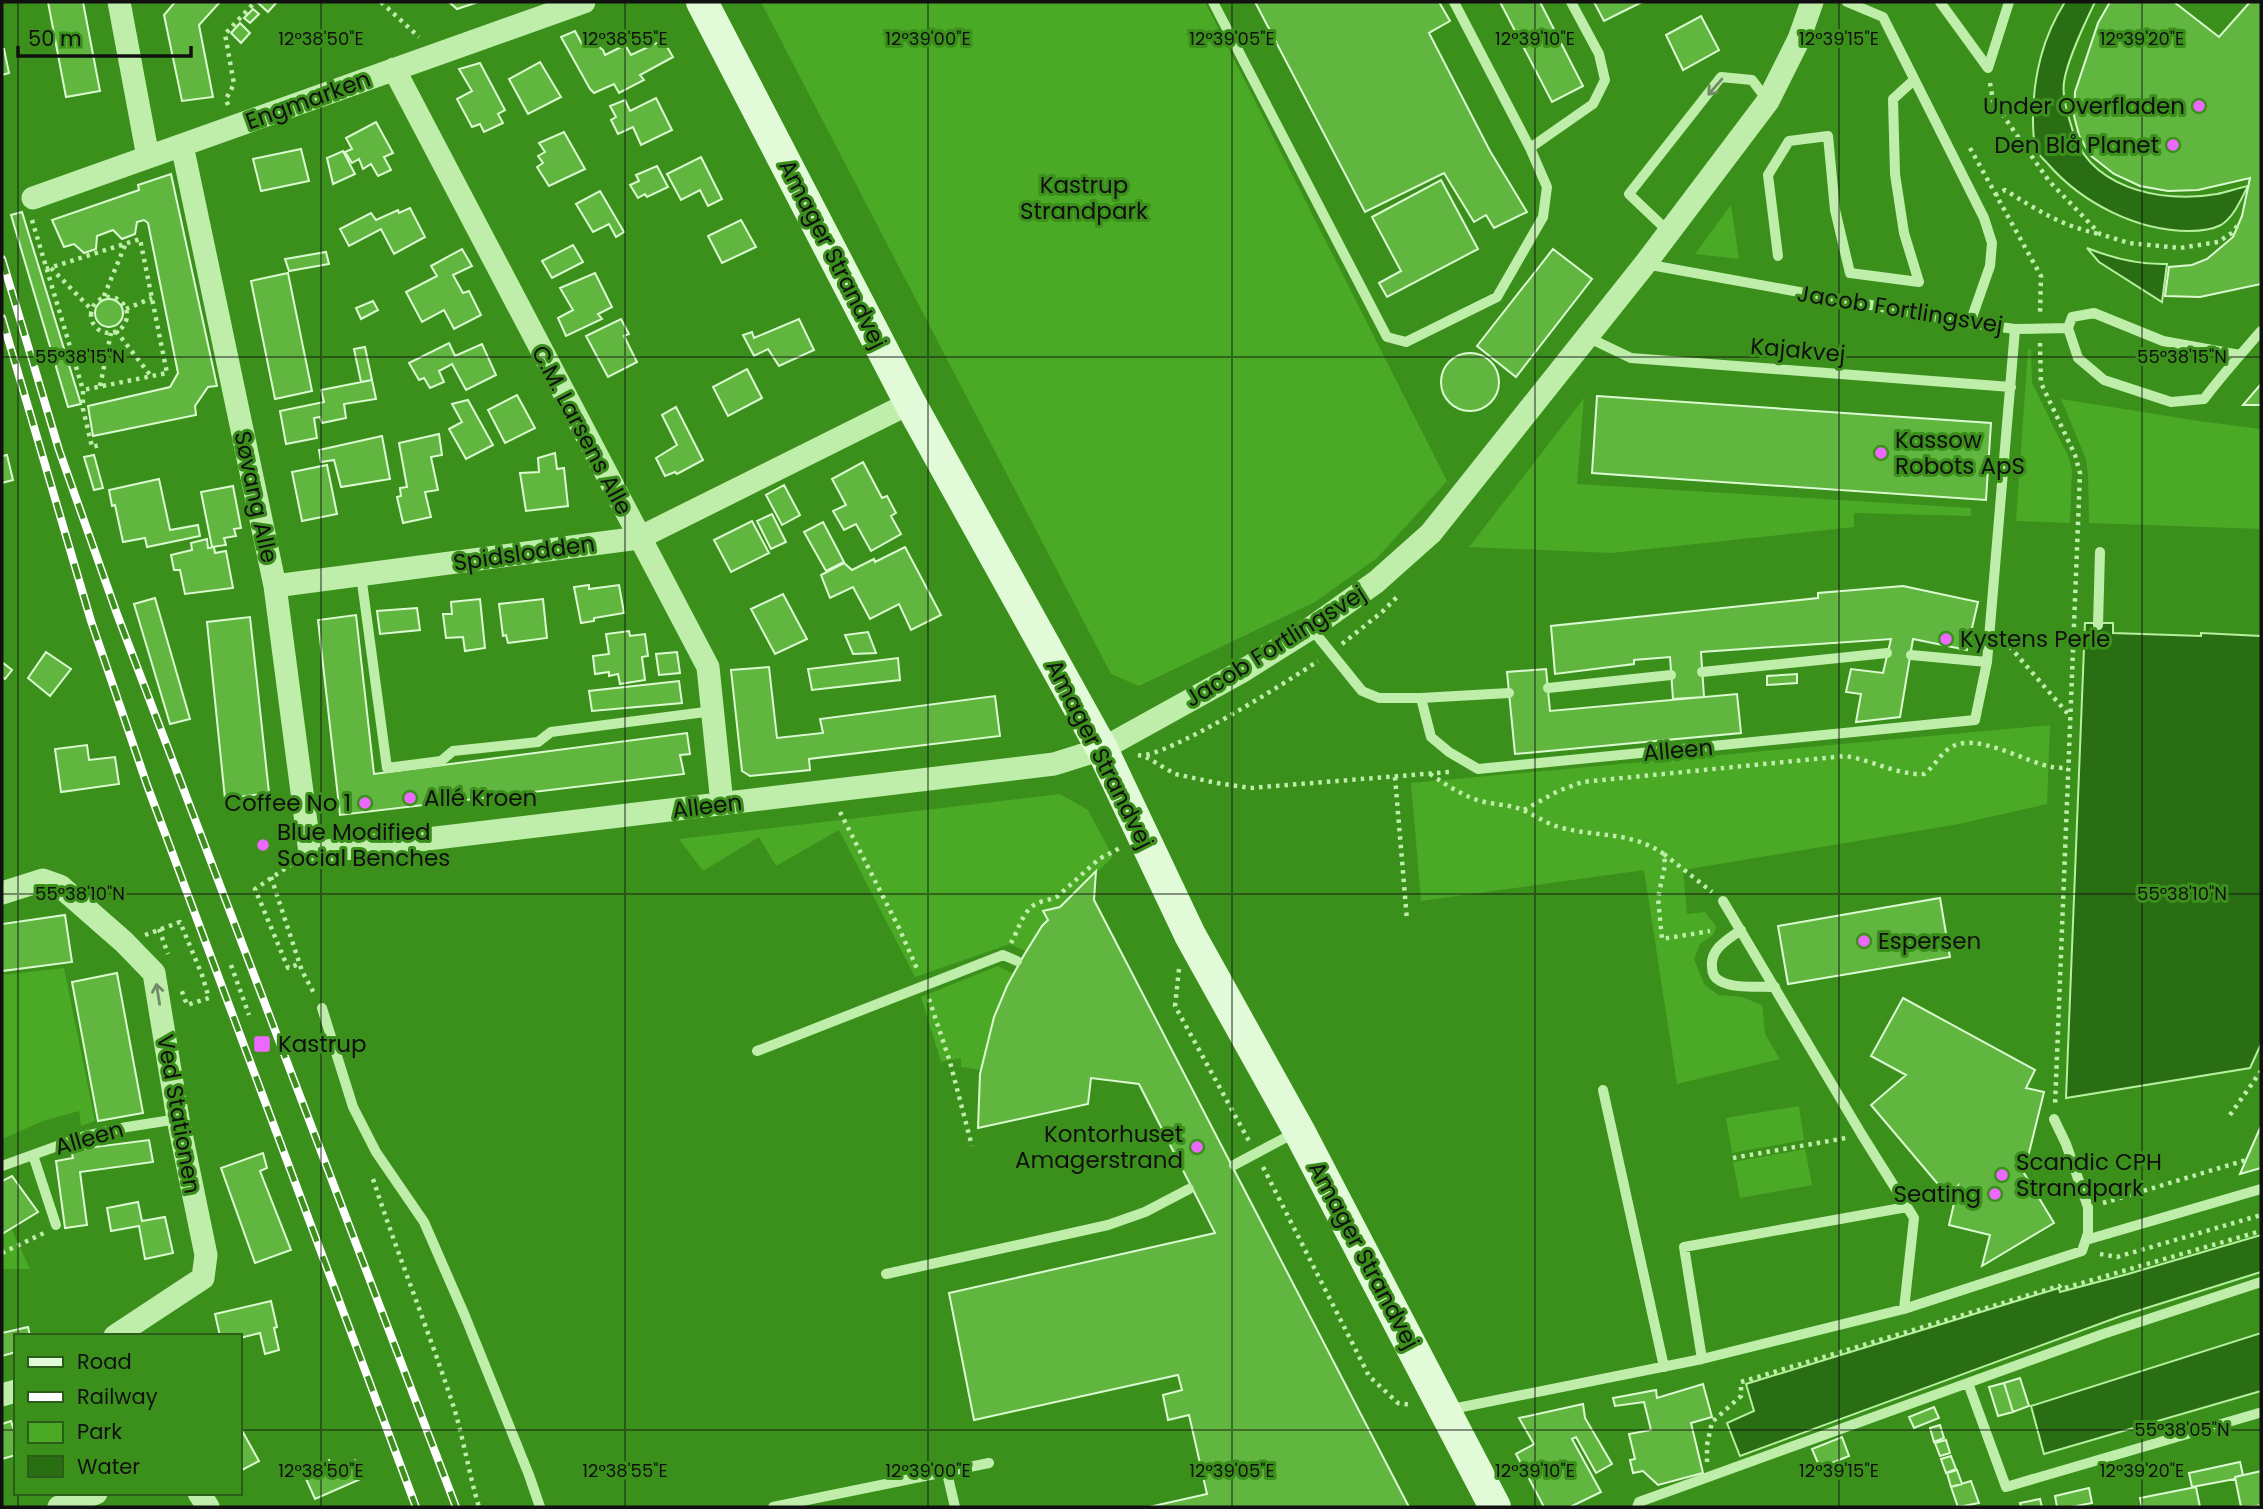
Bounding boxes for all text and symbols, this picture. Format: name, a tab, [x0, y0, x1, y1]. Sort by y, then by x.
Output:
scale bar	[18, 14, 191, 58]
text: 50 m	[28, 24, 82, 53]
text: 12°38'50"E	[278, 26, 364, 51]
text: 12°38'55"E	[582, 26, 668, 51]
text: 12°39'00"E	[885, 26, 971, 51]
text: 12°39'05"E	[1189, 26, 1275, 51]
text: 12°39'10"E	[1495, 26, 1575, 51]
text: 12°39'15"E	[1799, 26, 1879, 51]
text: 12°39'20"E	[2100, 26, 2184, 51]
street label: Engmarken	[241, 63, 375, 137]
one-way arrow	[1707, 78, 1723, 96]
place label: Under Overfladen	[1983, 90, 2185, 122]
marker: Under Overfladen	[2191, 98, 2207, 114]
place label: Den Blå Planet	[1994, 129, 2159, 161]
marker: Den Blå Planet	[2165, 137, 2181, 153]
street label: Amager Strandvej	[771, 154, 895, 354]
park label: Kastrup Strandpark	[1020, 169, 1148, 227]
street label: Jacob Fortlingsvej	[1795, 277, 2005, 341]
street label: Kajakvej	[1749, 330, 1847, 370]
street label: C.M. Larsens Alle	[524, 340, 640, 520]
text: 55°38'15"N	[35, 344, 125, 369]
text: 55°38'15"N	[2137, 344, 2227, 369]
place label: Kassow Robots ApS	[1895, 424, 2025, 482]
street label: Søvang Alle	[226, 428, 286, 566]
marker: Kassow Robots ApS	[1873, 445, 1889, 461]
street label: Spidslodden	[451, 527, 597, 579]
street label: Jacob Fortlingsvej	[1178, 577, 1372, 715]
place label: Kystens Perle	[1960, 623, 2110, 655]
marker: Kystens Perle	[1938, 631, 1954, 647]
street label: Amager Strandvej	[1038, 654, 1162, 854]
street label: Alleen	[1642, 731, 1714, 769]
place label: Allé Kroen	[424, 782, 537, 814]
street label: Alleen	[670, 786, 744, 826]
place label: Coffee No 1	[224, 787, 351, 819]
marker: Allé Kroen	[402, 790, 418, 806]
marker: Coffee No 1	[357, 795, 373, 811]
place label: Blue Modified Social Benches	[277, 816, 450, 874]
marker: Blue Modified Social Benches	[255, 837, 271, 853]
text: 55°38'10"N	[35, 881, 125, 906]
text: 55°38'10"N	[2137, 881, 2227, 906]
place label: Espersen	[1878, 925, 1981, 957]
marker: Espersen	[1856, 933, 1872, 949]
one-way arrow	[151, 983, 164, 1006]
place label: Kastrup	[278, 1028, 367, 1060]
street label: Ved Stationen	[149, 1032, 209, 1196]
marker: Kastrup	[252, 1034, 272, 1054]
street label: Alleen	[51, 1113, 127, 1163]
place label: Kontorhuset Amagerstrand	[1015, 1118, 1183, 1176]
marker: Kontorhuset Amagerstrand	[1189, 1139, 1205, 1155]
place label: Scandic CPH Strandpark	[2016, 1146, 2162, 1204]
street label: Amager Strandvej	[1301, 1155, 1427, 1355]
marker: Scandic CPH Strandpark	[1994, 1167, 2010, 1183]
place label: Seating	[1893, 1178, 1981, 1210]
marker: Seating	[1987, 1186, 2003, 1202]
legend	[14, 1334, 242, 1495]
text: Road	[77, 1347, 132, 1376]
text: Railway	[77, 1382, 158, 1411]
text: Park	[77, 1417, 122, 1446]
text: 55°38'05"N	[2134, 1417, 2230, 1442]
text: Water	[77, 1452, 140, 1481]
text: 12°38'50"E	[278, 1458, 364, 1483]
text: 12°38'55"E	[582, 1458, 668, 1483]
text: 12°39'00"E	[885, 1458, 971, 1483]
text: 12°39'05"E	[1189, 1458, 1275, 1483]
text: 12°39'10"E	[1495, 1458, 1575, 1483]
text: 12°39'15"E	[1799, 1458, 1879, 1483]
text: 12°39'20"E	[2100, 1458, 2184, 1483]

